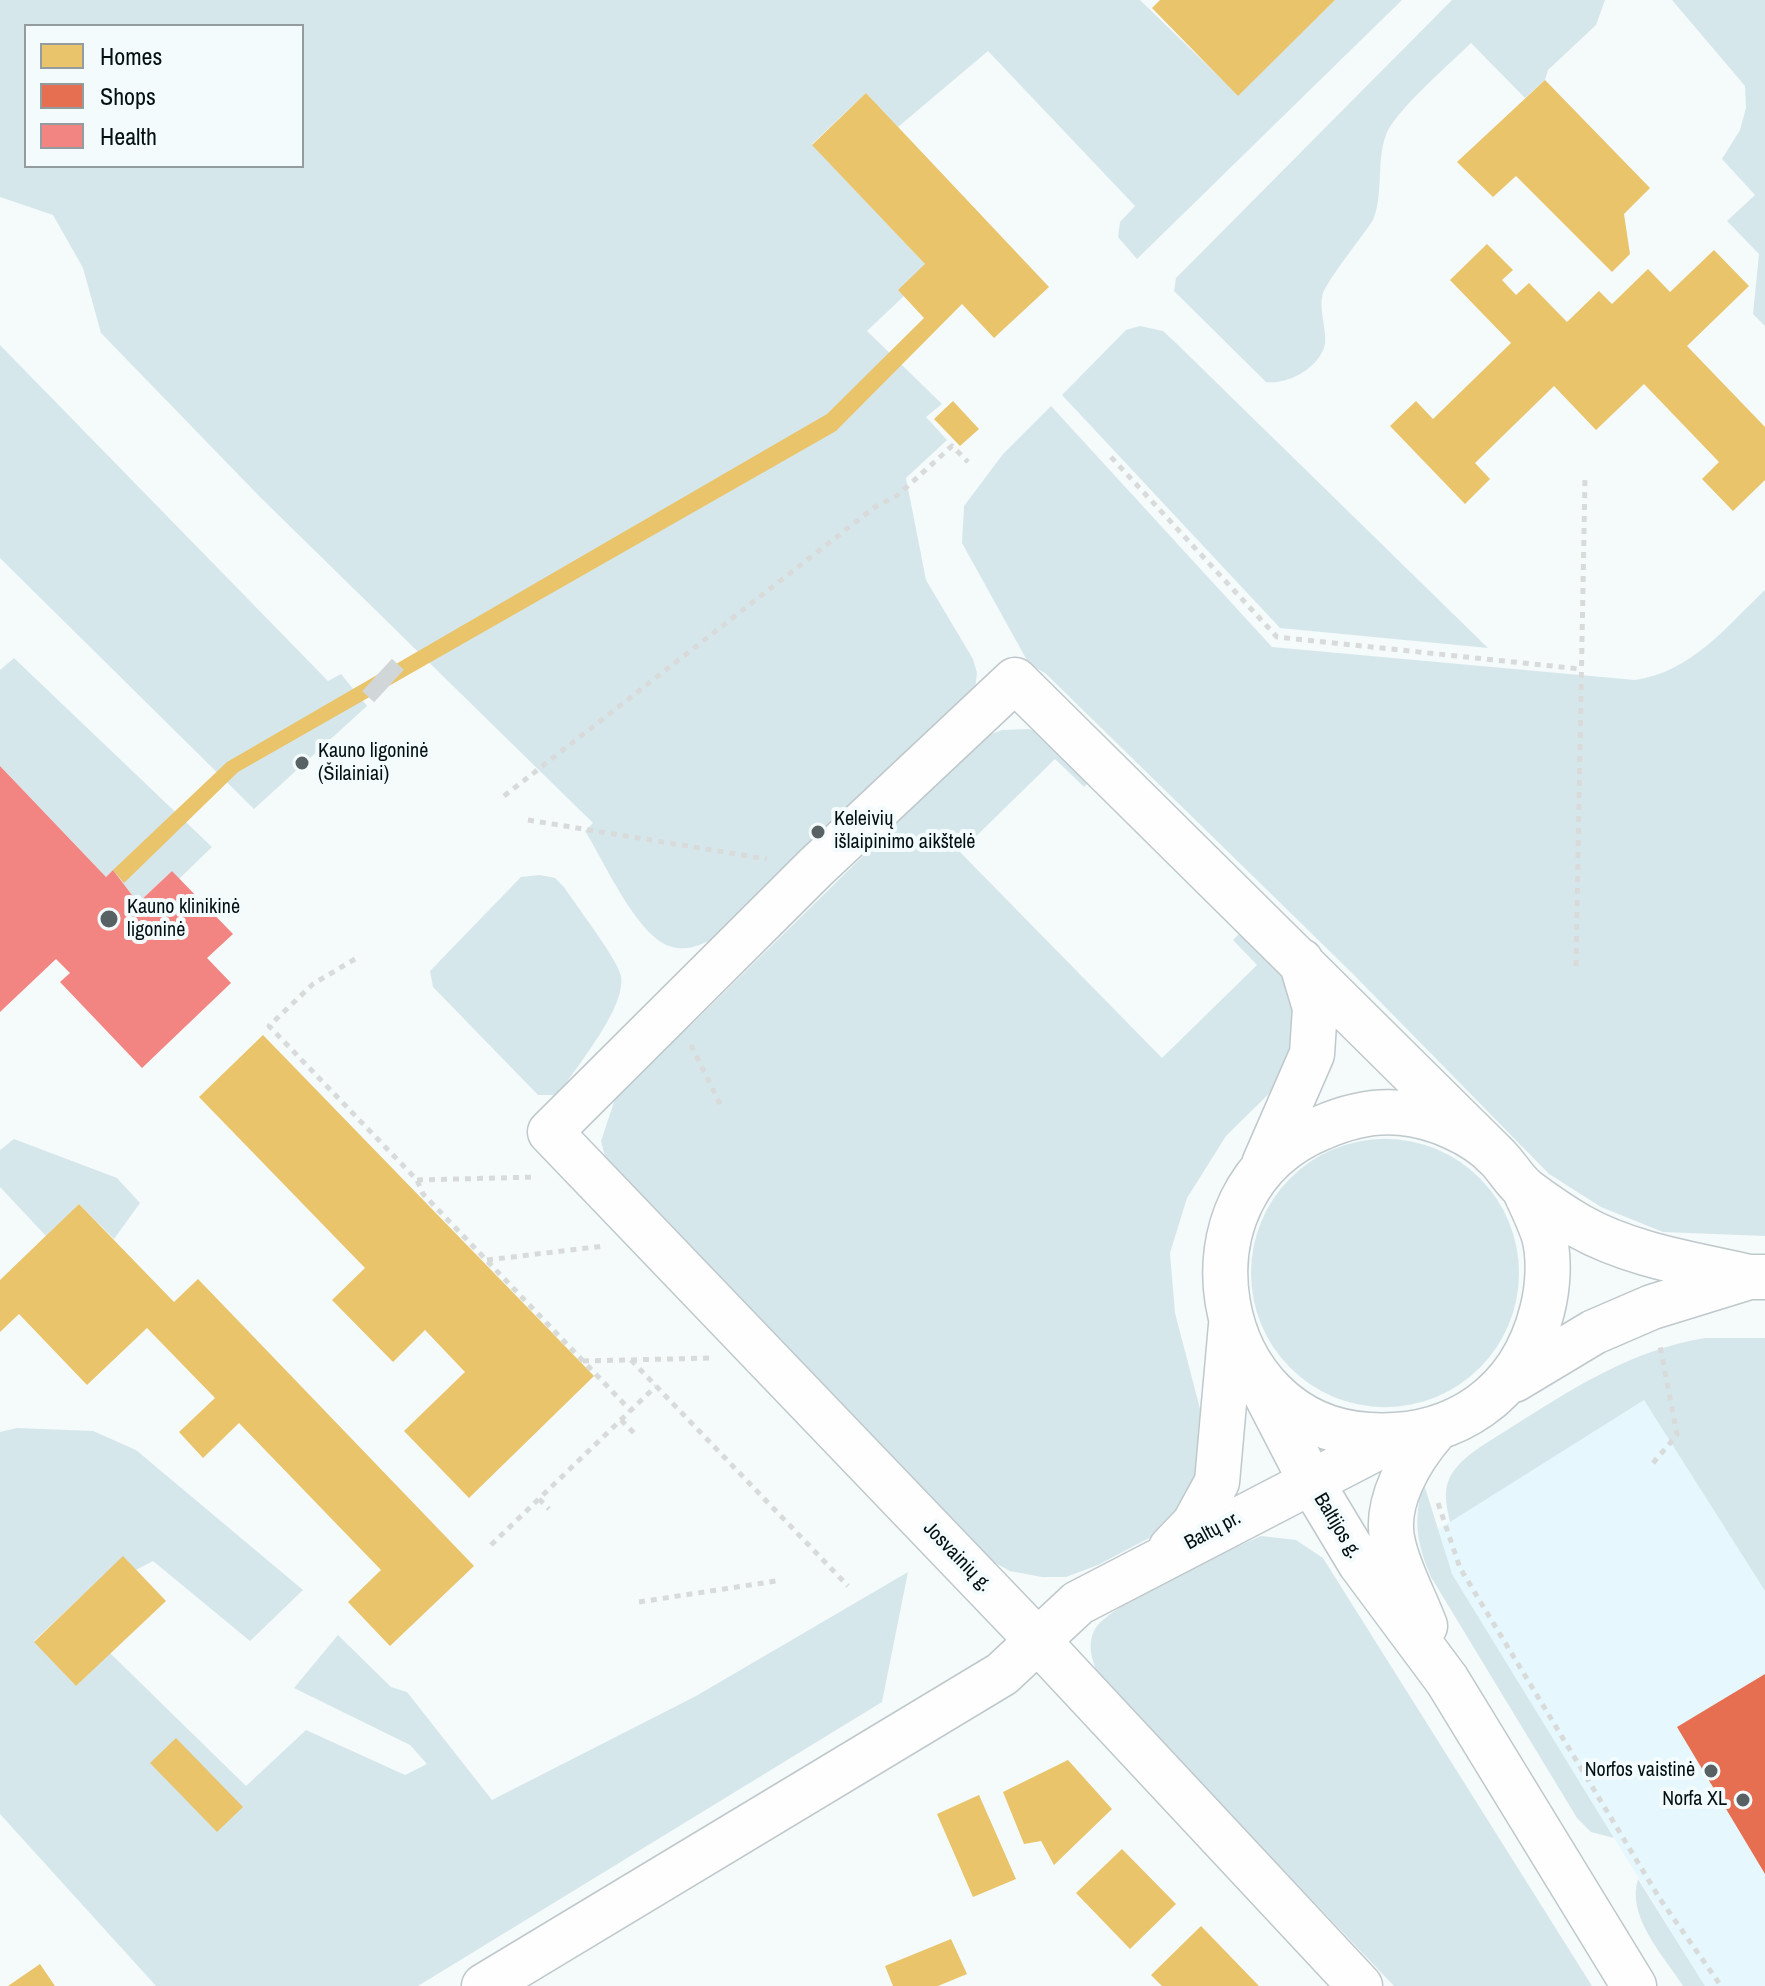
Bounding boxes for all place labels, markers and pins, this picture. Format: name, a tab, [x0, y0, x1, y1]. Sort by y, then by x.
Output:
place label: Kauno ligoninė (Šilainiai)	[318, 740, 428, 787]
marker: Kauno ligoninė (Šilainiai)	[293, 754, 311, 772]
place label: Keleivių išlaipinimo aikštelė	[834, 808, 975, 855]
marker: Keleivių išlaipinimo aikštelė	[809, 823, 827, 841]
place label: Kauno klinikinė ligoninė	[127, 896, 240, 943]
marker: Kauno klinikinė ligoninė	[98, 908, 120, 930]
place label: Norfos vaistinė	[1585, 1759, 1695, 1783]
marker: Norfos vaistinė	[1702, 1762, 1720, 1780]
place label: Norfa XL	[1662, 1788, 1727, 1812]
marker: Norfa XL	[1734, 1791, 1752, 1809]

